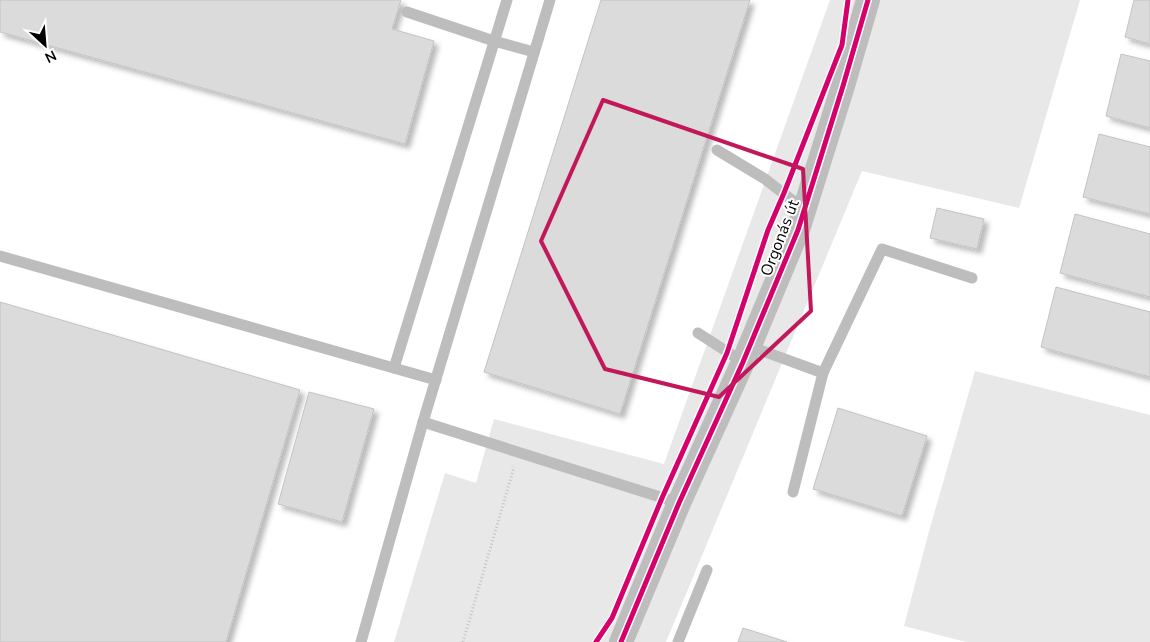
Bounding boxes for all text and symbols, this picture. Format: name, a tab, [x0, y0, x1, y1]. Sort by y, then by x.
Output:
north arrow	[20, 20, 70, 70]
text: N	[42, 45, 59, 67]
street label: Orgonás út	[755, 196, 805, 279]

